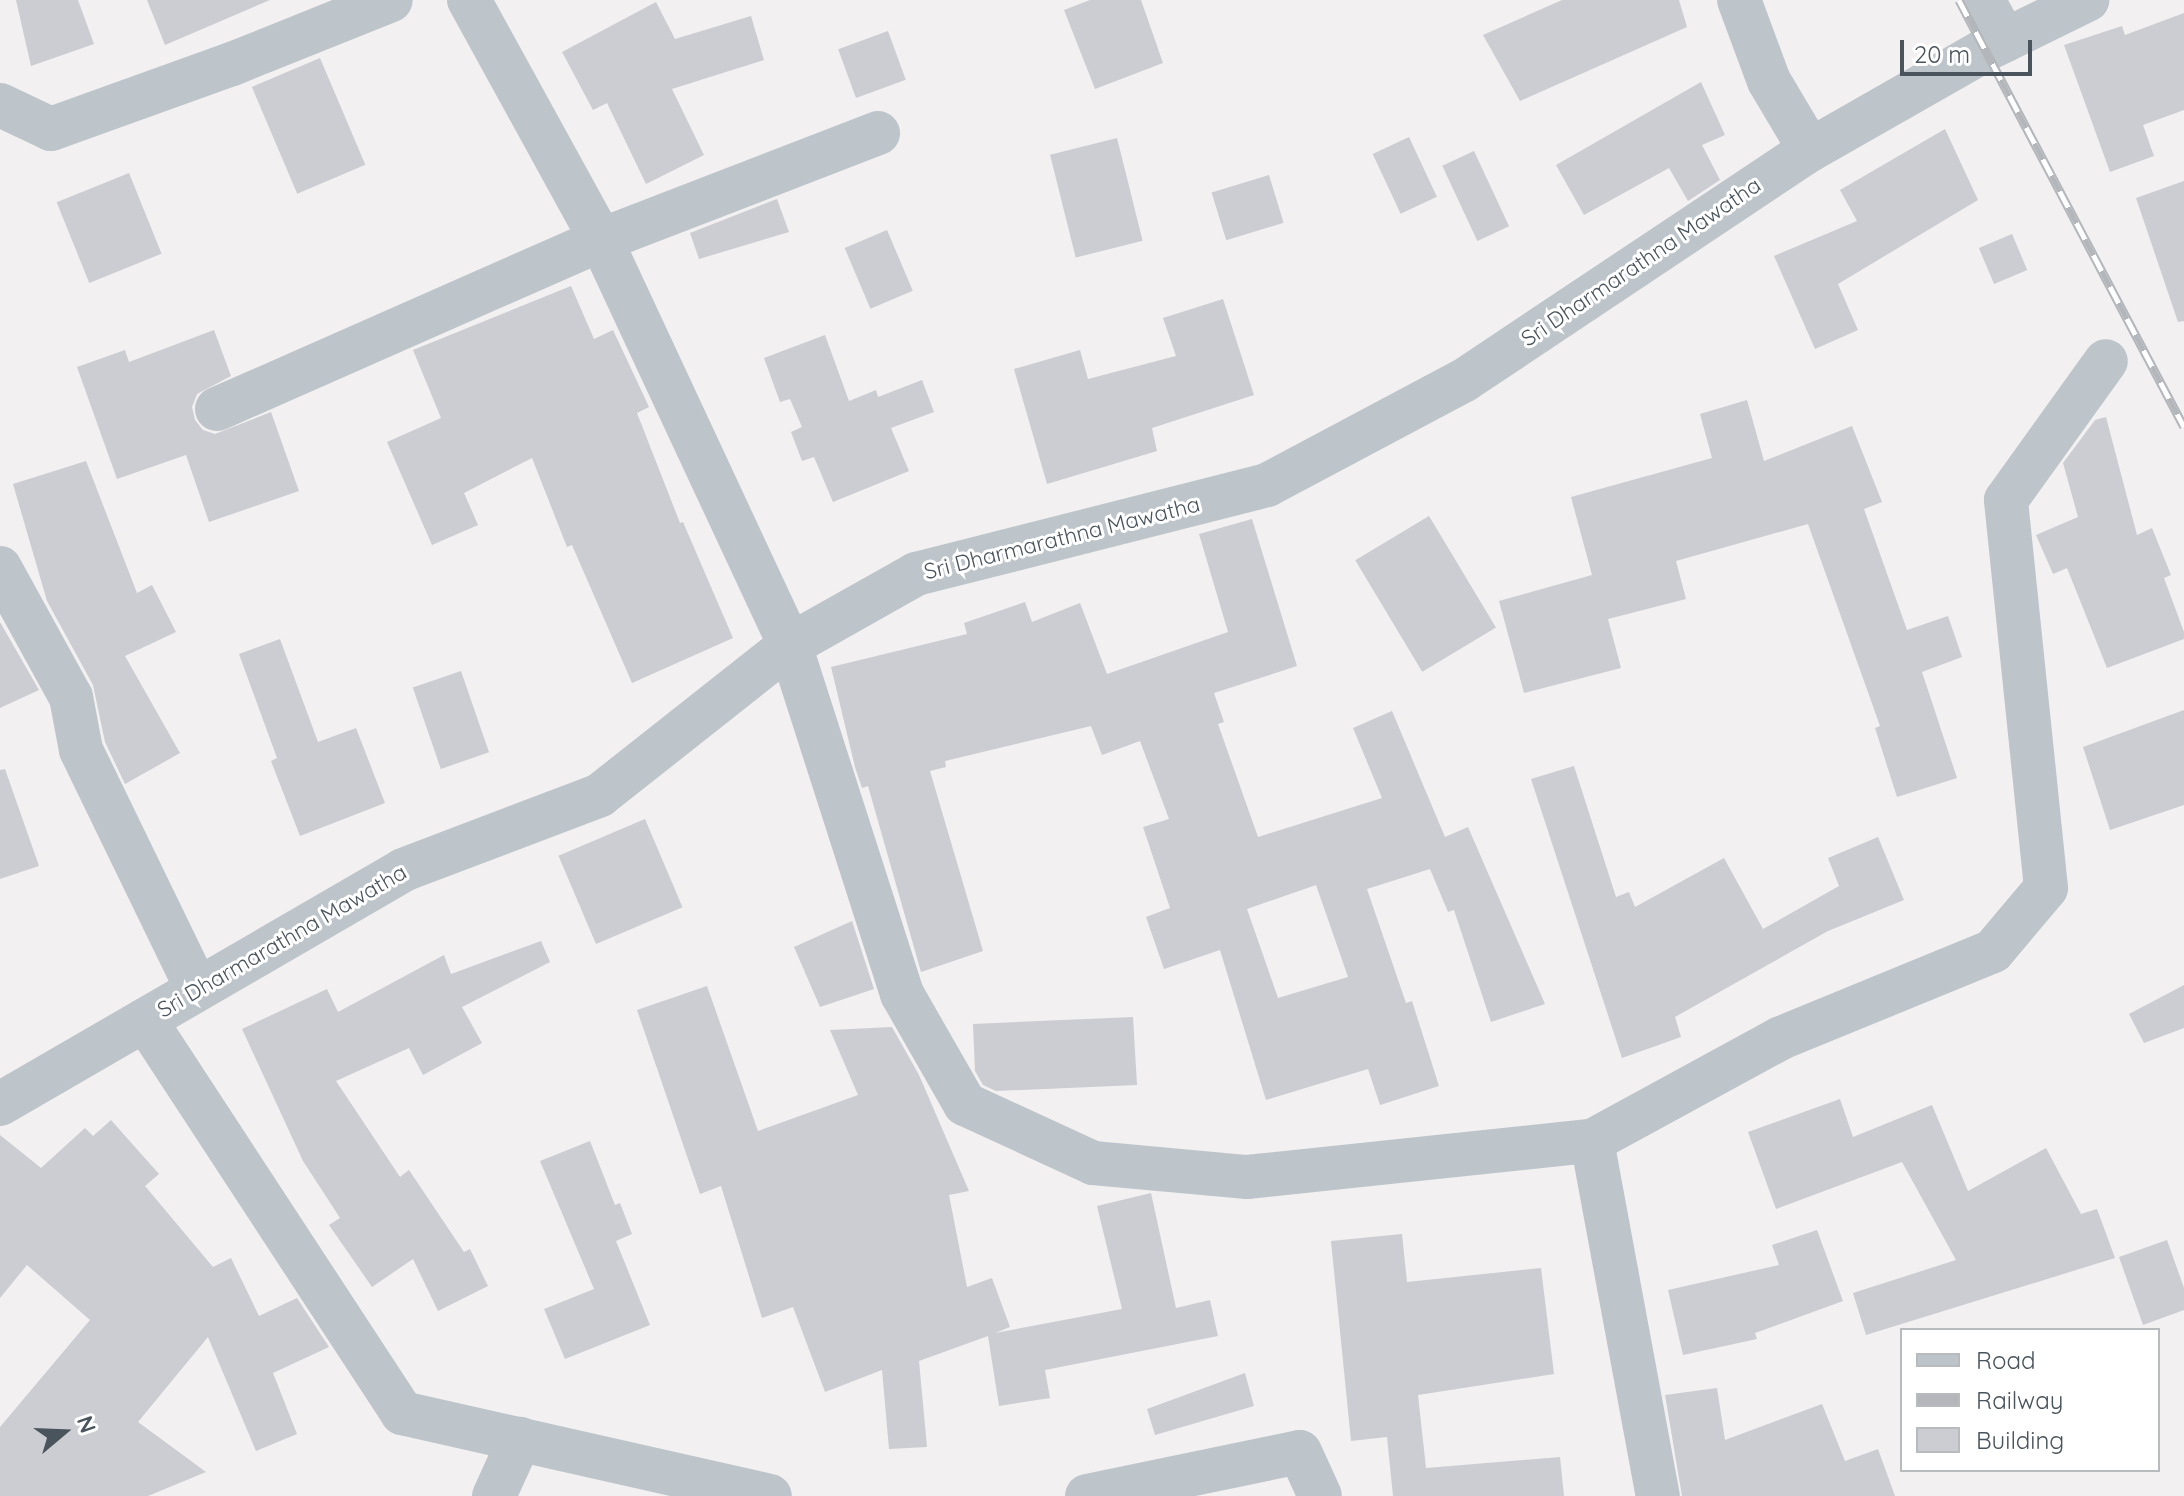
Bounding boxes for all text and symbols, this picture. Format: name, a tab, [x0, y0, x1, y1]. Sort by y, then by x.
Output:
scale bar	[1904, 24, 2036, 74]
text: 20 m	[1914, 39, 1970, 69]
street label: Sri Dharmarathna Mawatha	[1516, 172, 1766, 352]
street label: Sri Dharmarathna Mawatha	[921, 491, 1203, 585]
street label: Sri Dharmarathna Mawatha	[153, 859, 411, 1023]
legend	[1900, 1328, 2160, 1472]
text: Road	[1976, 1345, 2036, 1375]
text: Railway	[1976, 1385, 2063, 1415]
north arrow	[24, 1392, 104, 1472]
text: N	[71, 1412, 103, 1436]
text: Building	[1976, 1425, 2064, 1455]

